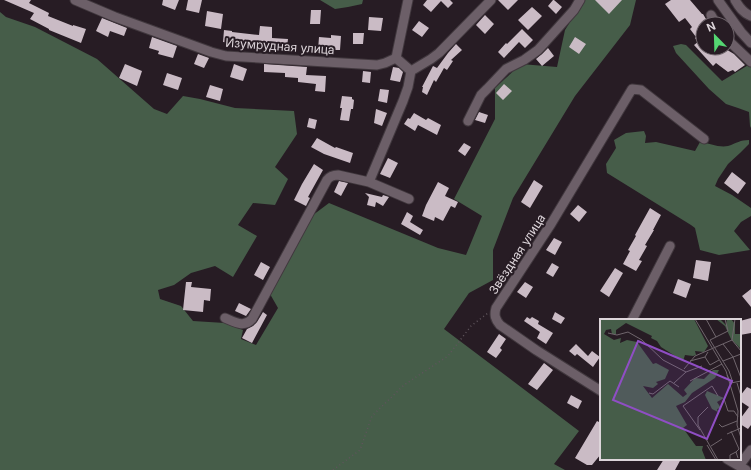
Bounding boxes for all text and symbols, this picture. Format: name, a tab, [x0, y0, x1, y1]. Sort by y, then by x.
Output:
north arrow	[695, 16, 735, 56]
text: N	[704, 19, 718, 35]
street label: Изумрудная улица	[225, 35, 335, 57]
street label: Звёздная улица	[485, 211, 549, 297]
inset map	[600, 319, 741, 460]

